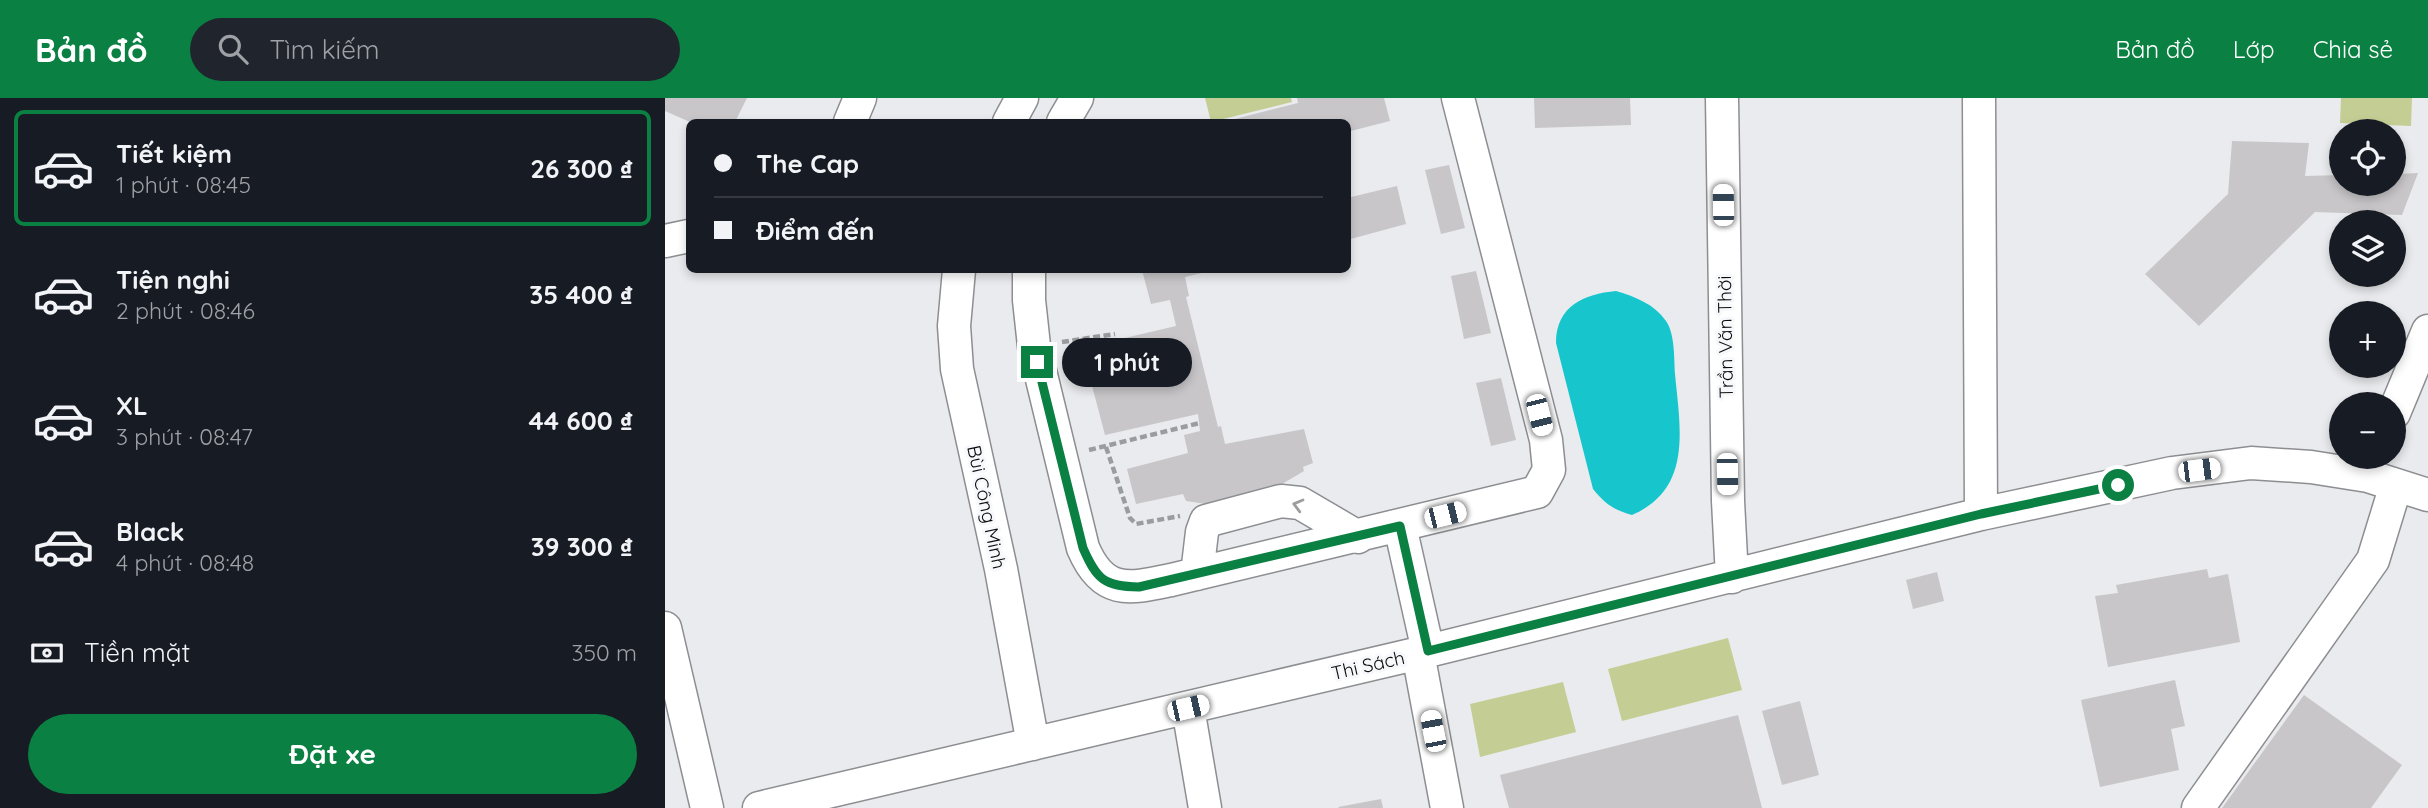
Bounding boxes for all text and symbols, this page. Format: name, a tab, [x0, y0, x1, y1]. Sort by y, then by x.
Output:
search box	[190, 18, 680, 81]
text: Bản đồ	[35, 29, 148, 70]
icon: search	[214, 30, 252, 68]
text: Tìm kiếm	[270, 33, 380, 66]
text: Bản đồ	[2115, 34, 2195, 64]
text: Lớp	[2233, 34, 2275, 64]
text: Chia sẻ	[2313, 34, 2393, 64]
map controls	[2329, 119, 2406, 469]
button: locate	[2329, 119, 2406, 196]
icon: car	[32, 137, 95, 200]
text: Tiết kiệm	[116, 137, 232, 170]
text: The Cap	[756, 147, 859, 180]
text: 26 300 ₫	[530, 152, 633, 185]
text: 1 phút · 08:45	[116, 170, 251, 199]
car	[1713, 184, 1734, 226]
button: layers	[2329, 210, 2406, 287]
text: Điểm đến	[756, 214, 874, 247]
icon: car	[32, 263, 95, 326]
text: Tiện nghi	[116, 263, 230, 296]
street label: Trần Văn Thời	[1712, 275, 1738, 399]
text: 35 400 ₫	[529, 278, 633, 311]
text: 2 phút · 08:46	[116, 296, 255, 325]
button: +	[2329, 301, 2406, 378]
callout: 1 phút	[1061, 338, 1191, 386]
route end	[1021, 346, 1053, 378]
text: 1 phút	[1094, 348, 1160, 377]
icon: car	[32, 389, 95, 452]
text: XL	[116, 389, 148, 422]
car	[1524, 392, 1555, 438]
button: −	[2329, 392, 2406, 469]
text: 44 600 ₫	[528, 404, 633, 437]
text: 3 phút · 08:47	[116, 422, 253, 451]
street label: Bùi Công Minh	[962, 443, 1012, 571]
car	[1717, 453, 1738, 495]
car	[2177, 457, 2222, 483]
route start	[2102, 469, 2134, 501]
one-way arrow	[1293, 499, 1305, 513]
car	[1423, 500, 1468, 530]
icon: car	[32, 515, 95, 578]
text: Black	[116, 515, 185, 548]
text: 39 300 ₫	[531, 530, 633, 563]
text: 4 phút · 08:48	[116, 548, 254, 577]
icon: cash	[28, 634, 66, 672]
text: Tiền mặt	[84, 636, 190, 669]
text: 350 m	[571, 638, 637, 667]
street label: Thi Sách	[1329, 645, 1407, 685]
car	[1166, 693, 1211, 723]
car	[1419, 708, 1448, 754]
button: Đặt xe	[28, 714, 637, 794]

